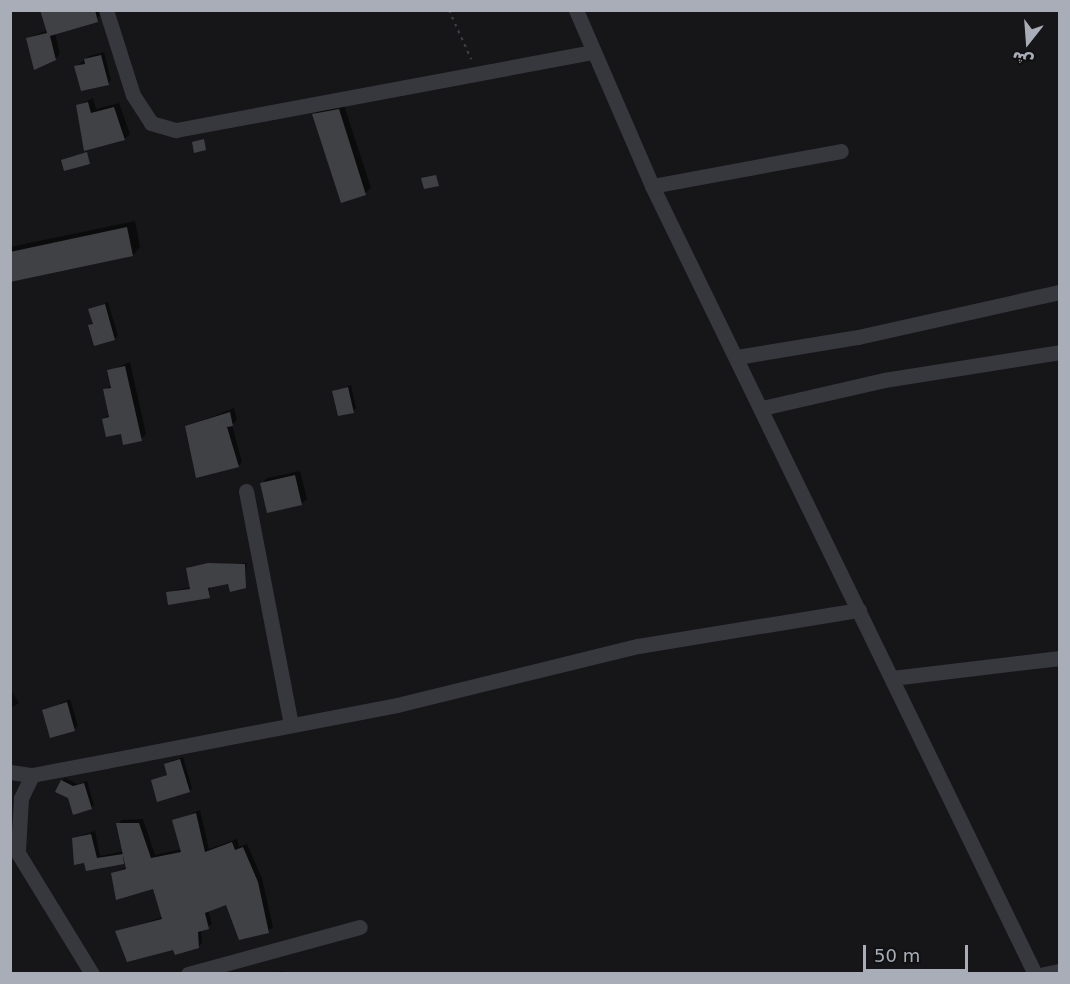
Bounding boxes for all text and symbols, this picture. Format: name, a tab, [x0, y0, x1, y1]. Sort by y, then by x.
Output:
north arrow	[998, 12, 1058, 72]
text: ش	[1009, 47, 1036, 72]
scale bar	[866, 933, 971, 971]
text: 50 m	[874, 945, 920, 966]

